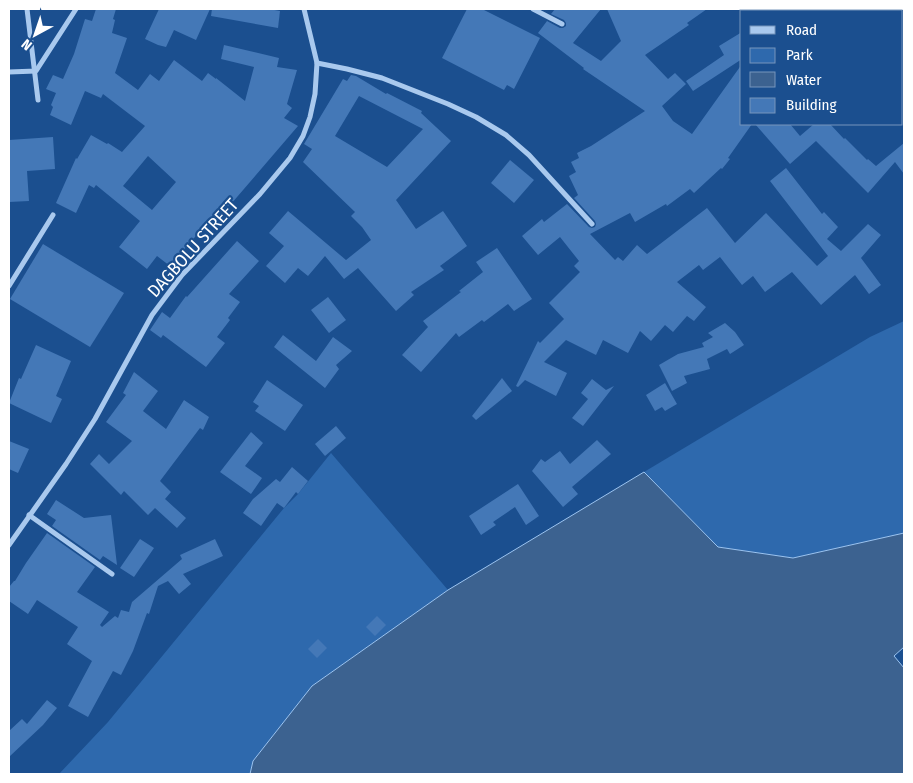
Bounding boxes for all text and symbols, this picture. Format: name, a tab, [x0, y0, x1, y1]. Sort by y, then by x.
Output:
north arrow	[10, 10, 60, 60]
legend	[740, 10, 903, 125]
text: Road	[786, 21, 817, 39]
text: N	[18, 35, 36, 54]
text: Park	[786, 46, 813, 64]
text: Water	[786, 71, 822, 89]
text: Building	[786, 96, 837, 114]
street label: DAGBOLU STREET	[143, 194, 244, 302]

